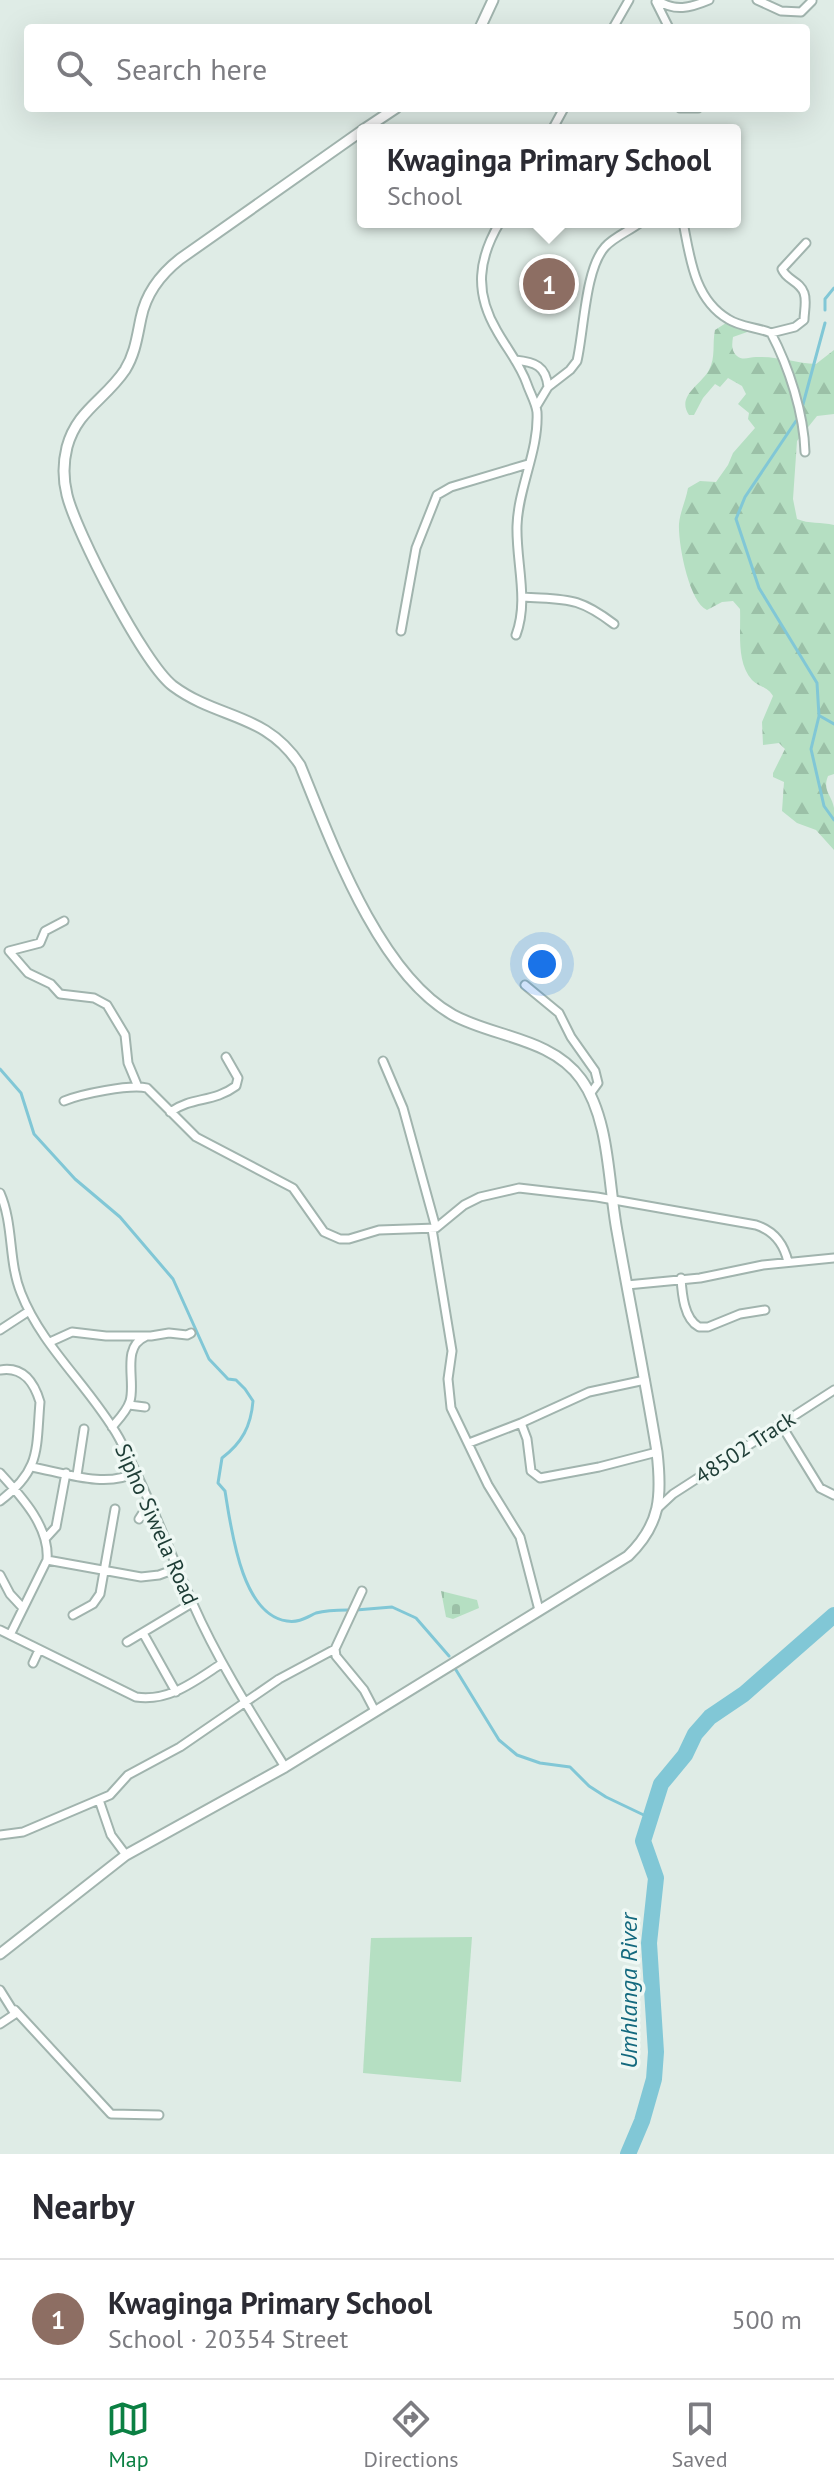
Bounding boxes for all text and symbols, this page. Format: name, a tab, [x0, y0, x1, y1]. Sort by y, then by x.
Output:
search box	[24, 24, 810, 112]
icon: search	[52, 46, 96, 90]
text: Search here	[116, 49, 267, 88]
popup	[357, 124, 741, 228]
text: Kwaginga Primary School	[387, 140, 711, 179]
text: School	[387, 179, 462, 212]
pin: 1	[523, 254, 575, 314]
your location	[522, 944, 562, 984]
street label: 48502 Track	[690, 1404, 801, 1490]
street label: Sipho Siwela Road	[109, 1439, 205, 1609]
water label: Umhlanga River	[613, 1911, 644, 2069]
text: Nearby	[32, 2184, 134, 2228]
text: Kwaginga Primary School	[108, 2283, 432, 2322]
text: 1	[51, 2303, 65, 2336]
text: 500 m	[731, 2303, 802, 2336]
text: School · 20354 Street	[108, 2322, 348, 2355]
tab: Map	[106, 2397, 150, 2473]
tab: Directions	[363, 2397, 459, 2473]
tab: Saved	[672, 2397, 727, 2473]

